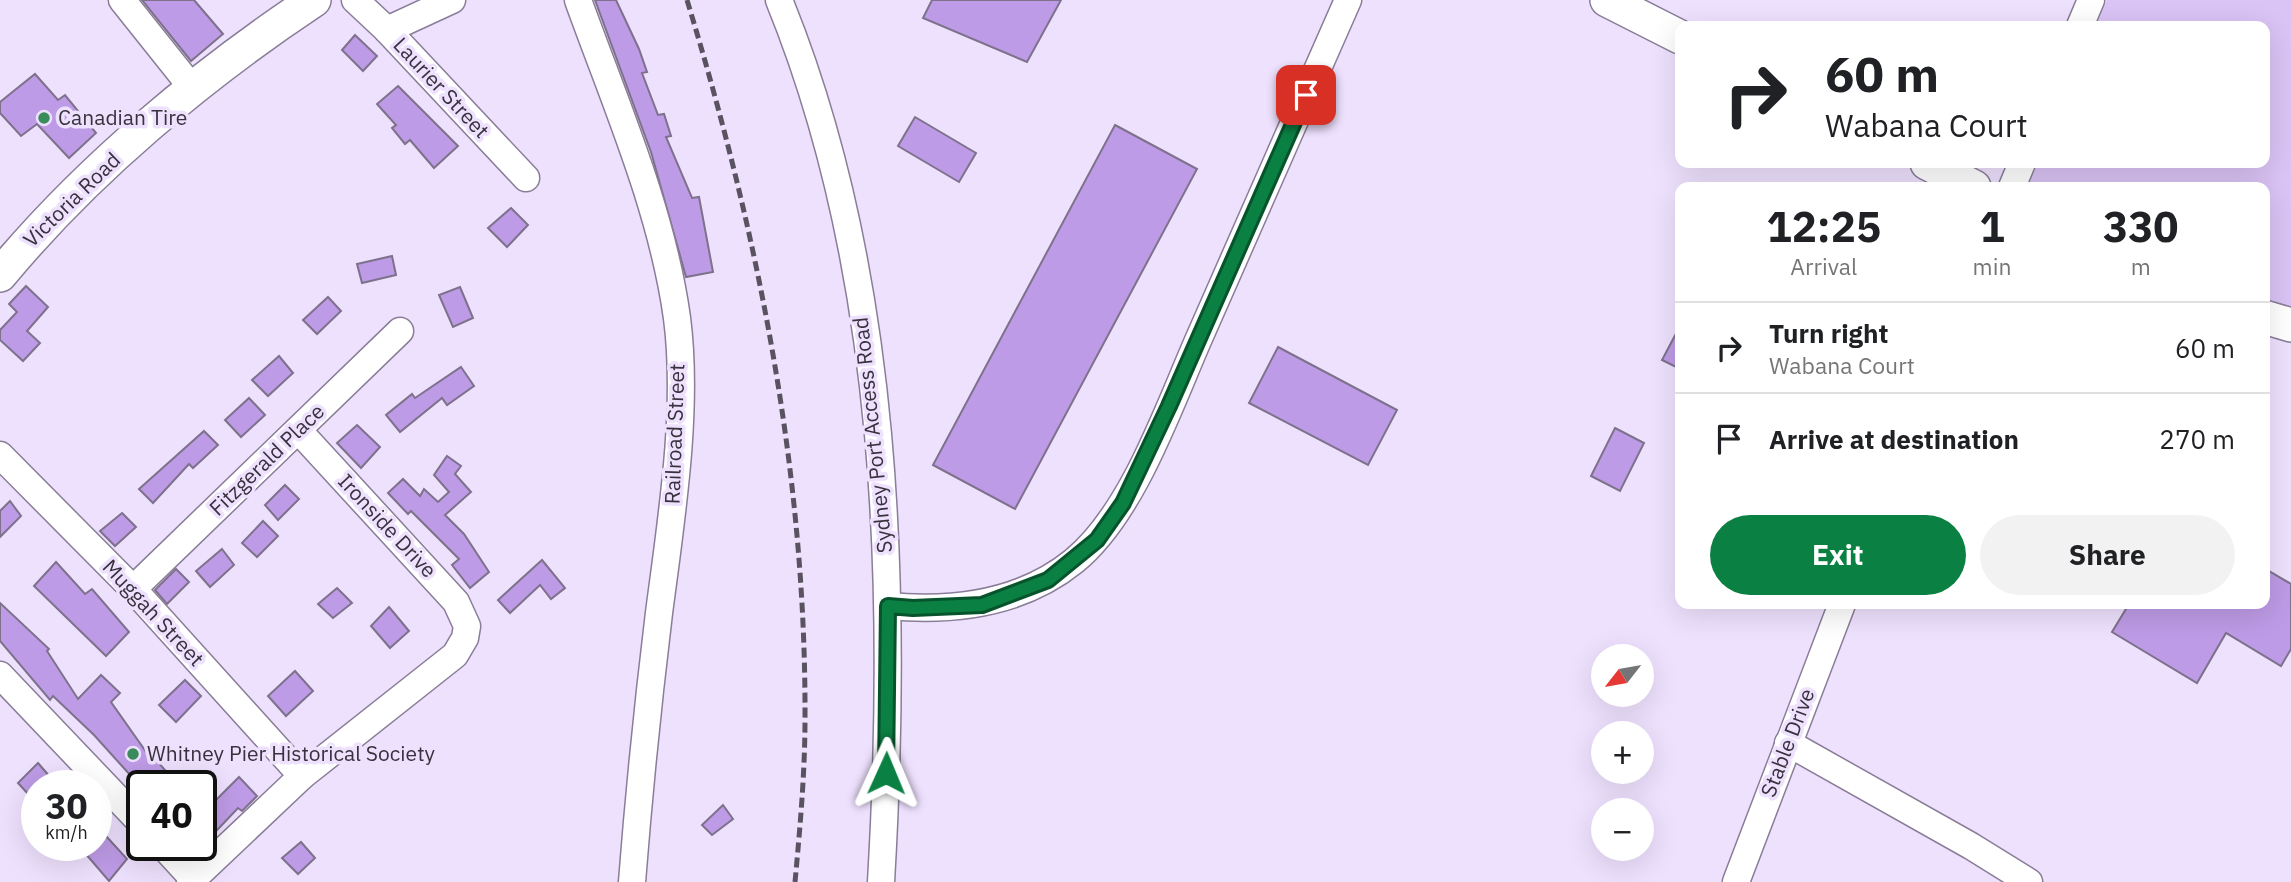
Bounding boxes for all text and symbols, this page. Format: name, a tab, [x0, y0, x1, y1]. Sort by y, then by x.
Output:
street label: Laurier Street	[388, 31, 496, 144]
text: 60 m	[1825, 42, 1939, 105]
icon: right	[1710, 49, 1801, 140]
pin	[1276, 65, 1336, 125]
icon: arrive	[1287, 76, 1325, 114]
place label: Canadian Tire	[58, 103, 187, 131]
text: Wabana Court	[1825, 104, 2028, 146]
marker: Canadian Tire	[36, 110, 52, 126]
street label: Victoria Road	[17, 146, 126, 253]
text: 12:25	[1766, 199, 1881, 254]
text: 1	[1979, 199, 2005, 254]
text: 330	[2103, 199, 2179, 254]
text: Arrival	[1790, 251, 1857, 281]
text: min	[1973, 251, 2011, 281]
text: m	[2131, 251, 2151, 281]
street label: Sydney Port Access Road	[846, 316, 898, 554]
text: Turn right	[1769, 316, 1888, 350]
icon: right	[1710, 329, 1748, 367]
text: 60 m	[2175, 331, 2235, 365]
text: Wabana Court	[1769, 350, 1915, 380]
street label: Railroad Street	[658, 363, 690, 505]
street label: Fitzgerald Place	[203, 397, 330, 521]
icon: arrive	[1710, 420, 1748, 458]
text: Arrive at destination	[1769, 422, 2019, 456]
text: 270 m	[2159, 422, 2235, 456]
street label: Ironside Drive	[332, 467, 443, 583]
button: Exit	[1710, 515, 1966, 595]
button: Share	[1980, 515, 2235, 595]
street label: Muggah Street	[97, 553, 211, 672]
north arrow	[1591, 644, 1654, 707]
map controls	[1591, 644, 1654, 861]
street label: Stable Drive	[1754, 684, 1821, 801]
button: +	[1591, 721, 1654, 784]
position arrow	[849, 736, 923, 810]
place label: Whitney Pier Historical Society	[147, 739, 436, 767]
marker: Whitney Pier Historical Society	[125, 746, 141, 762]
speed limit sign: 40	[126, 770, 217, 861]
text: 30	[45, 783, 88, 829]
button: −	[1591, 798, 1654, 861]
text: km/h	[45, 821, 88, 844]

